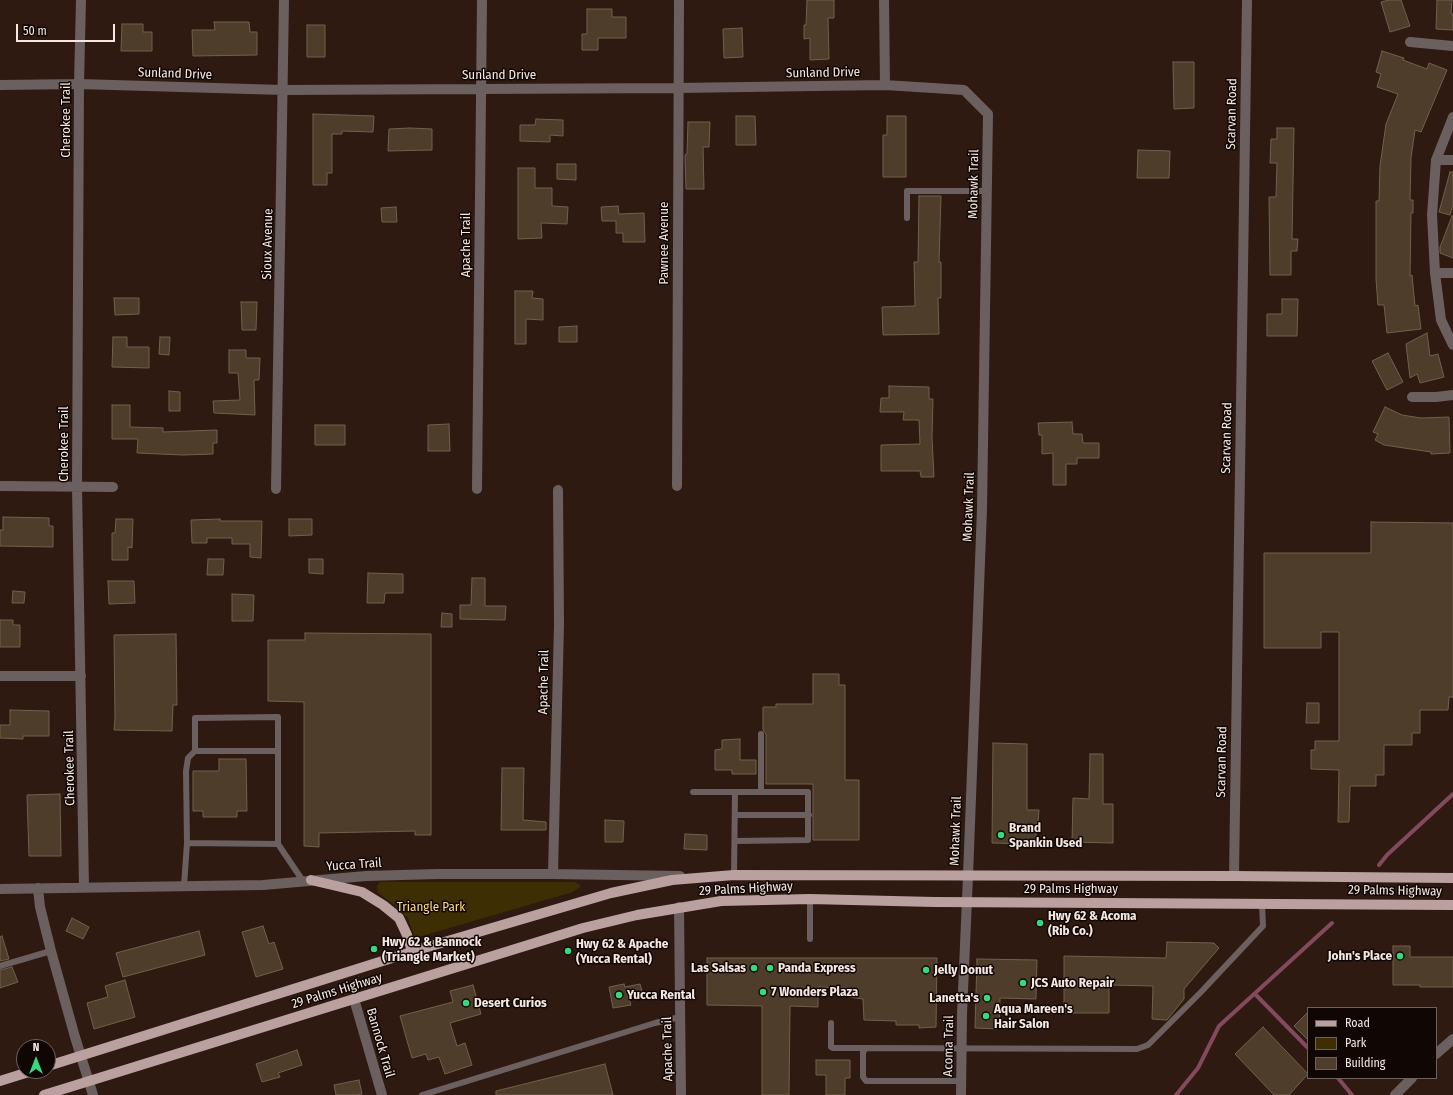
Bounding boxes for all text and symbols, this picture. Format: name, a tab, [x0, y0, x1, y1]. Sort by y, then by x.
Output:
scale bar	[18, 16, 117, 42]
text: 50 m	[23, 24, 47, 38]
street label: Sunland Drive	[138, 65, 212, 83]
street label: Sunland Drive	[786, 65, 860, 81]
street label: Sunland Drive	[462, 67, 536, 83]
street label: Scarvan Road	[1224, 78, 1240, 150]
street label: Cherokee Trail	[58, 82, 74, 158]
street label: Mohawk Trail	[966, 149, 982, 219]
street label: Pawnee Avenue	[656, 202, 672, 284]
street label: Sioux Avenue	[260, 208, 276, 280]
street label: Apache Trail	[458, 213, 474, 277]
street label: Scarvan Road	[1219, 402, 1235, 474]
street label: Cherokee Trail	[56, 406, 72, 482]
street label: Mohawk Trail	[960, 472, 978, 542]
street label: Apache Trail	[536, 649, 552, 715]
street label: Scarvan Road	[1214, 726, 1230, 798]
street label: Cherokee Trail	[62, 730, 78, 806]
street label: Mohawk Trail	[947, 796, 965, 866]
place label: Brand Spankin Used	[1009, 820, 1082, 851]
marker: Brand Spankin Used	[996, 830, 1006, 840]
street label: Yucca Trail	[326, 855, 382, 875]
street label: 29 Palms Highway	[699, 879, 793, 899]
street label: 29 Palms Highway	[1024, 881, 1118, 897]
street label: 29 Palms Highway	[1348, 882, 1442, 900]
park label: Triangle Park	[397, 899, 465, 915]
place label: Hwy 62 & Acoma (Rib Co.)	[1048, 908, 1137, 939]
marker: Hwy 62 & Acoma (Rib Co.)	[1035, 918, 1045, 928]
place label: Hwy 62 & Bannock (Triangle Market)	[382, 934, 481, 965]
place label: Hwy 62 & Apache (Yucca Rental)	[576, 936, 668, 967]
marker: Hwy 62 & Bannock (Triangle Market)	[369, 944, 379, 954]
marker: Hwy 62 & Apache (Yucca Rental)	[563, 946, 573, 956]
place label: John's Place	[1328, 948, 1392, 964]
marker: John's Place	[1395, 951, 1405, 961]
place label: Las Salsas	[691, 960, 746, 976]
place label: Panda Express	[778, 960, 856, 976]
place label: Jelly Donut	[934, 962, 993, 978]
marker: Las Salsas	[749, 963, 759, 973]
marker: Panda Express	[765, 963, 775, 973]
marker: Jelly Donut	[921, 965, 931, 975]
street label: 29 Palms Highway	[290, 970, 384, 1012]
place label: JCS Auto Repair	[1031, 975, 1114, 991]
marker: JCS Auto Repair	[1018, 978, 1028, 988]
place label: 7 Wonders Plaza	[771, 984, 858, 1000]
place label: Yucca Rental	[627, 987, 695, 1003]
marker: 7 Wonders Plaza	[758, 987, 768, 997]
marker: Yucca Rental	[614, 990, 624, 1000]
place label: Lanetta's	[929, 990, 979, 1006]
marker: Lanetta's	[982, 993, 992, 1003]
place label: Desert Curios	[474, 995, 547, 1011]
marker: Desert Curios	[461, 998, 471, 1008]
place label: Aqua Mareen's Hair Salon	[994, 1001, 1073, 1032]
street label: Bannock Trail	[363, 1006, 397, 1080]
legend	[1307, 1007, 1437, 1079]
marker: Aqua Mareen's Hair Salon	[981, 1011, 991, 1021]
street label: Acoma Trail	[941, 1015, 957, 1077]
street label: Apache Trail	[660, 1016, 676, 1082]
text: Road	[1345, 1016, 1370, 1030]
text: Park	[1345, 1036, 1366, 1050]
north arrow	[16, 1039, 56, 1079]
text: N	[33, 1041, 39, 1054]
text: Building	[1345, 1056, 1385, 1070]

